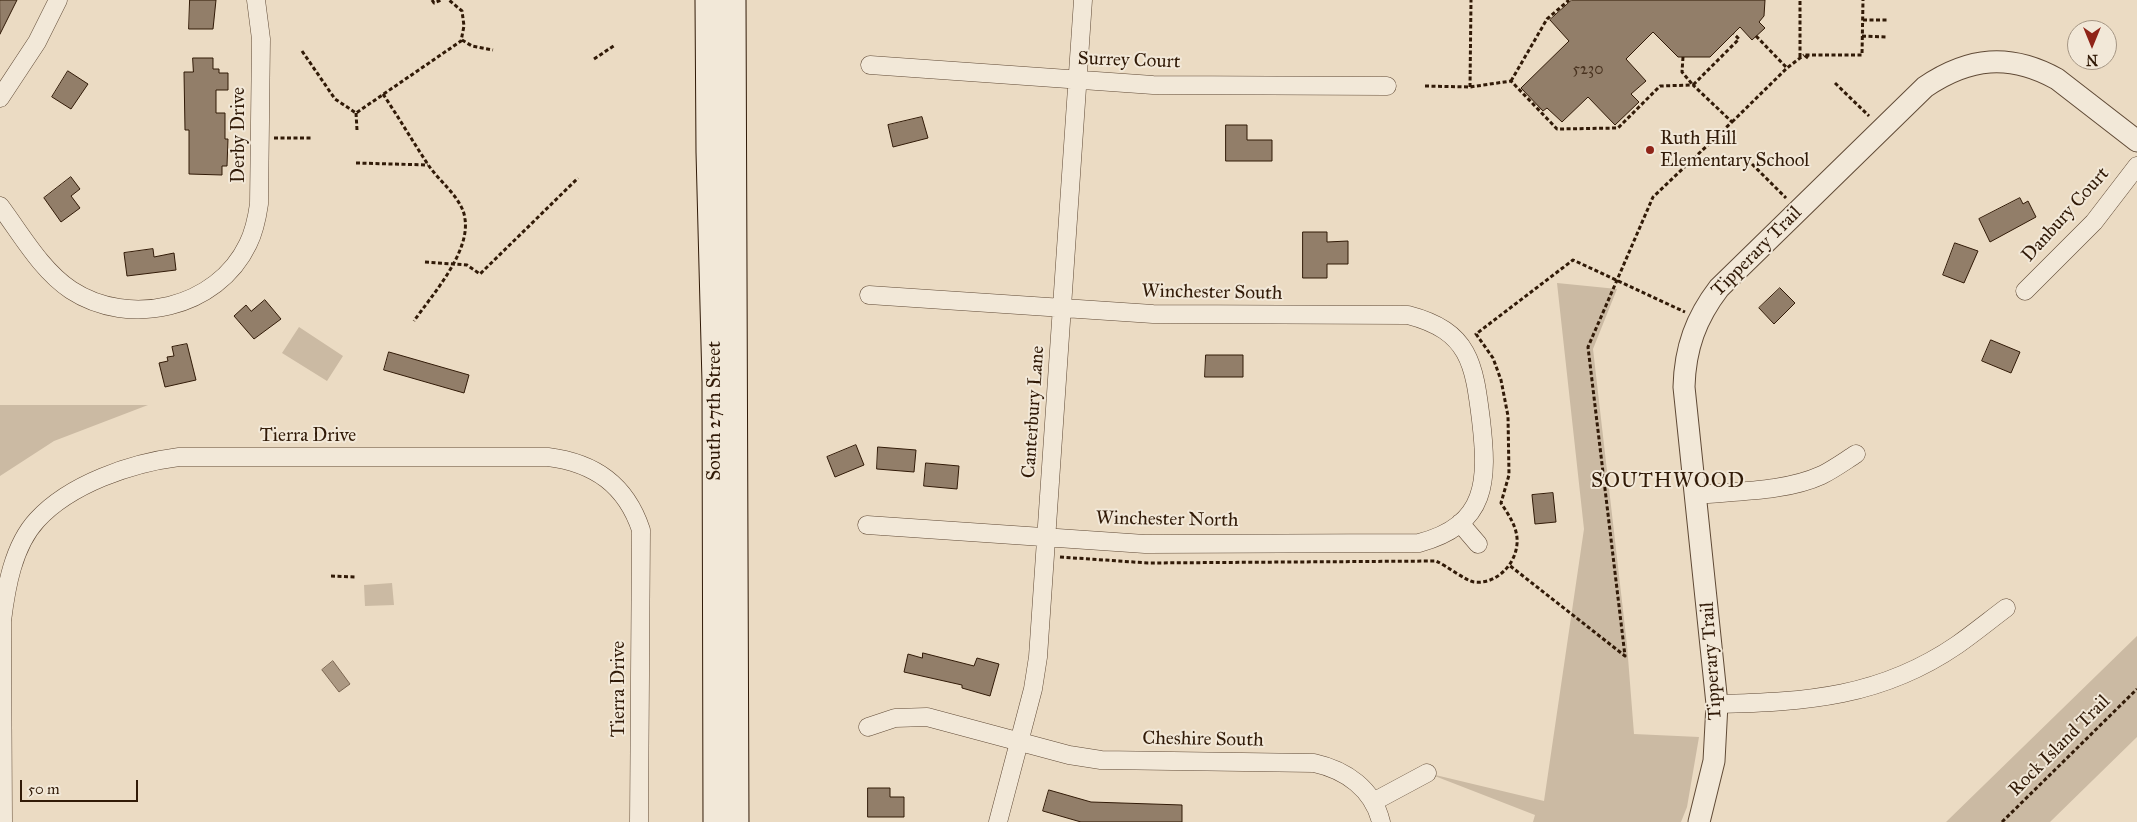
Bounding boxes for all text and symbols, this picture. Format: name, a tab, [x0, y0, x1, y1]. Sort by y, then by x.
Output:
north arrow	[2067, 20, 2117, 70]
street label: Surrey Court	[1077, 48, 1181, 74]
text: N	[2086, 51, 2098, 68]
house number: 5230	[1572, 60, 1604, 80]
street label: Derby Drive	[228, 87, 250, 183]
place label: Ruth Hill Elementary School	[1660, 128, 1809, 172]
marker: Ruth Hill Elementary School	[1644, 144, 1656, 156]
street label: Danbury Court	[2018, 163, 2114, 267]
street label: Tipperary Trail	[1707, 202, 1807, 302]
street label: Winchester South	[1141, 280, 1283, 306]
street label: South 27th Street	[704, 341, 726, 481]
street label: Canterbury Lane	[1018, 345, 1050, 479]
street label: Tierra Drive	[260, 425, 356, 447]
district label: SOUTHWOOD	[1590, 469, 1746, 495]
street label: Winchester North	[1096, 507, 1238, 533]
street label: Tipperary Trail	[1696, 601, 1728, 721]
street label: Tierra Drive	[608, 641, 630, 737]
street label: Rock Island Trail	[2005, 691, 2115, 801]
street label: Cheshire South	[1142, 728, 1264, 752]
scale bar	[22, 770, 140, 802]
text: 50 m	[28, 780, 60, 798]

